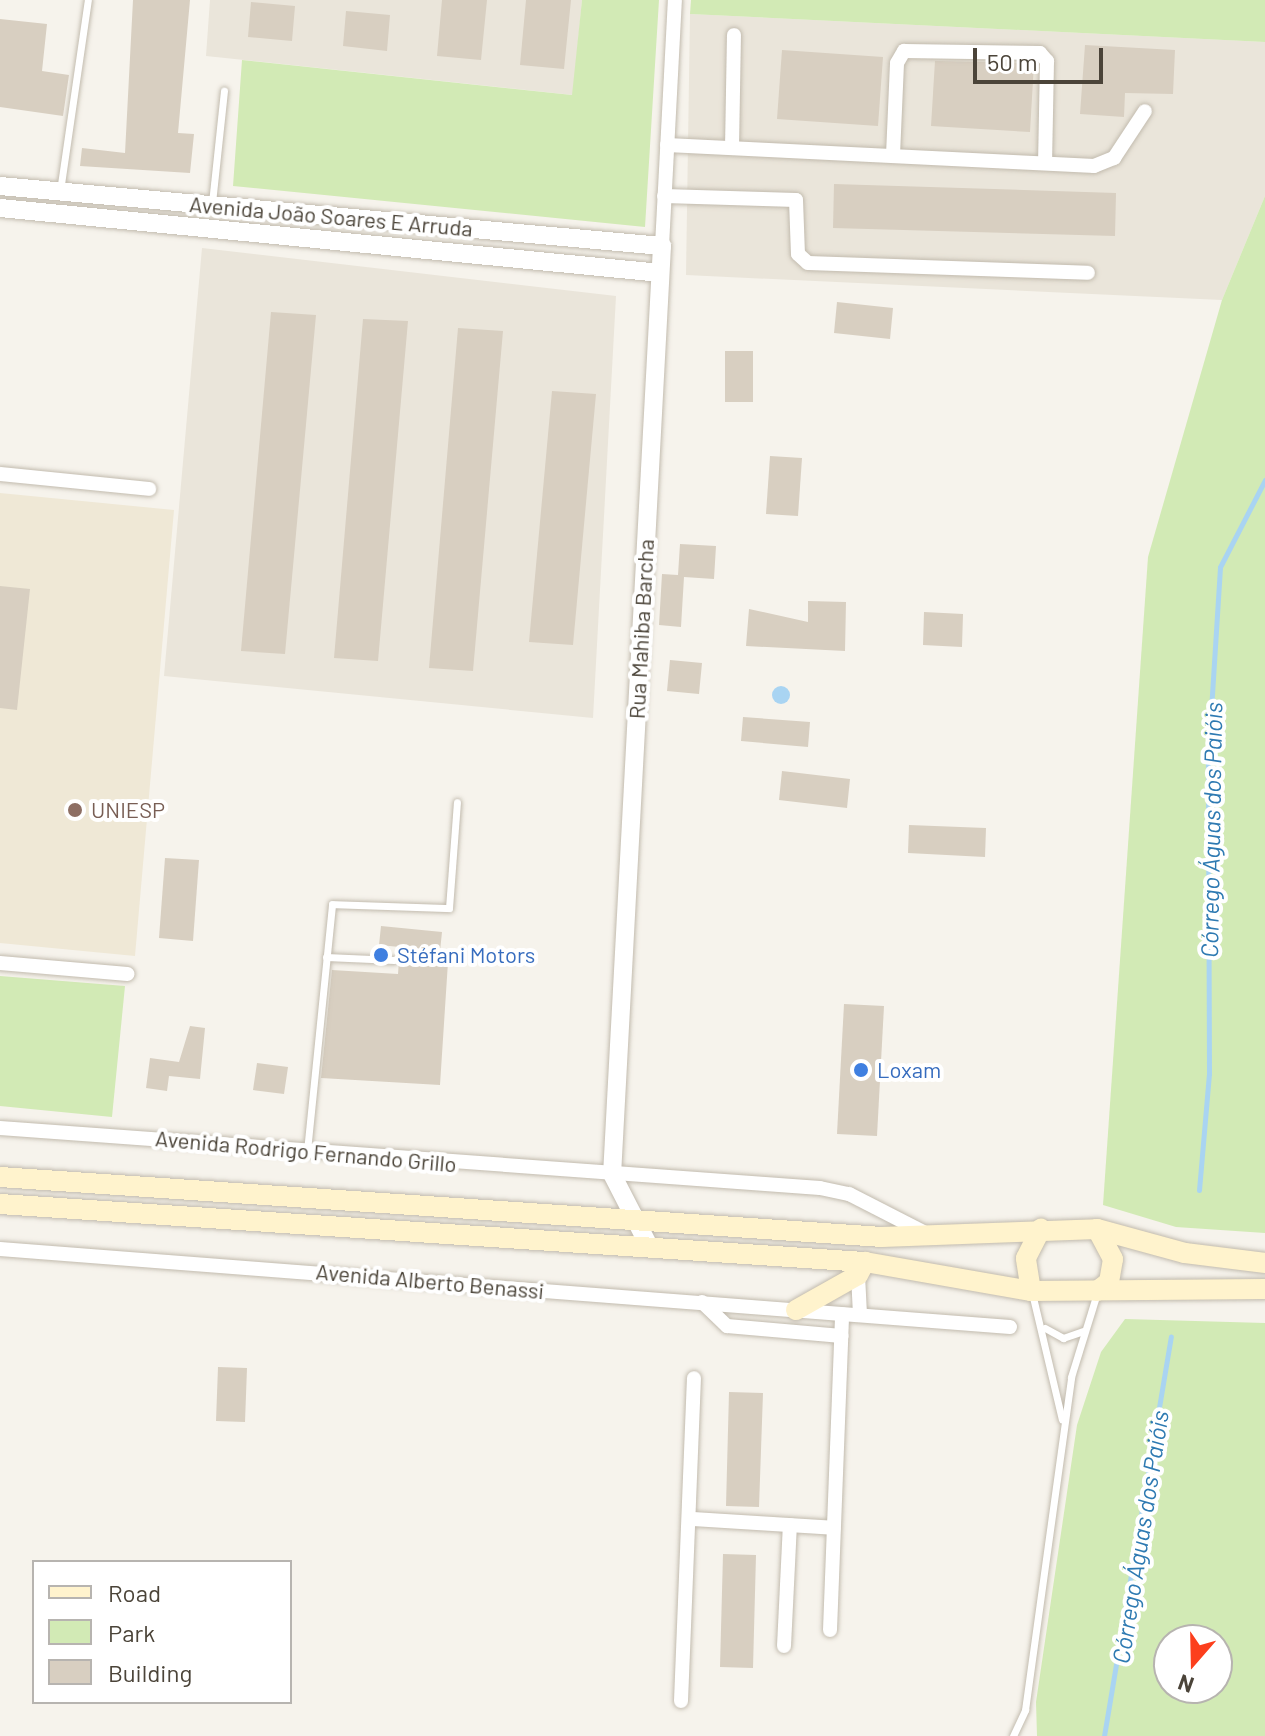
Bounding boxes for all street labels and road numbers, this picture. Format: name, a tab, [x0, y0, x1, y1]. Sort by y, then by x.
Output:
street label: Avenida João Soares E Arruda	[188, 190, 474, 242]
street label: Rua Mahiba Barcha	[623, 538, 659, 720]
street label: Avenida Rodrigo Fernando Grillo	[154, 1125, 458, 1177]
street label: Avenida Alberto Benassi	[315, 1258, 545, 1304]

